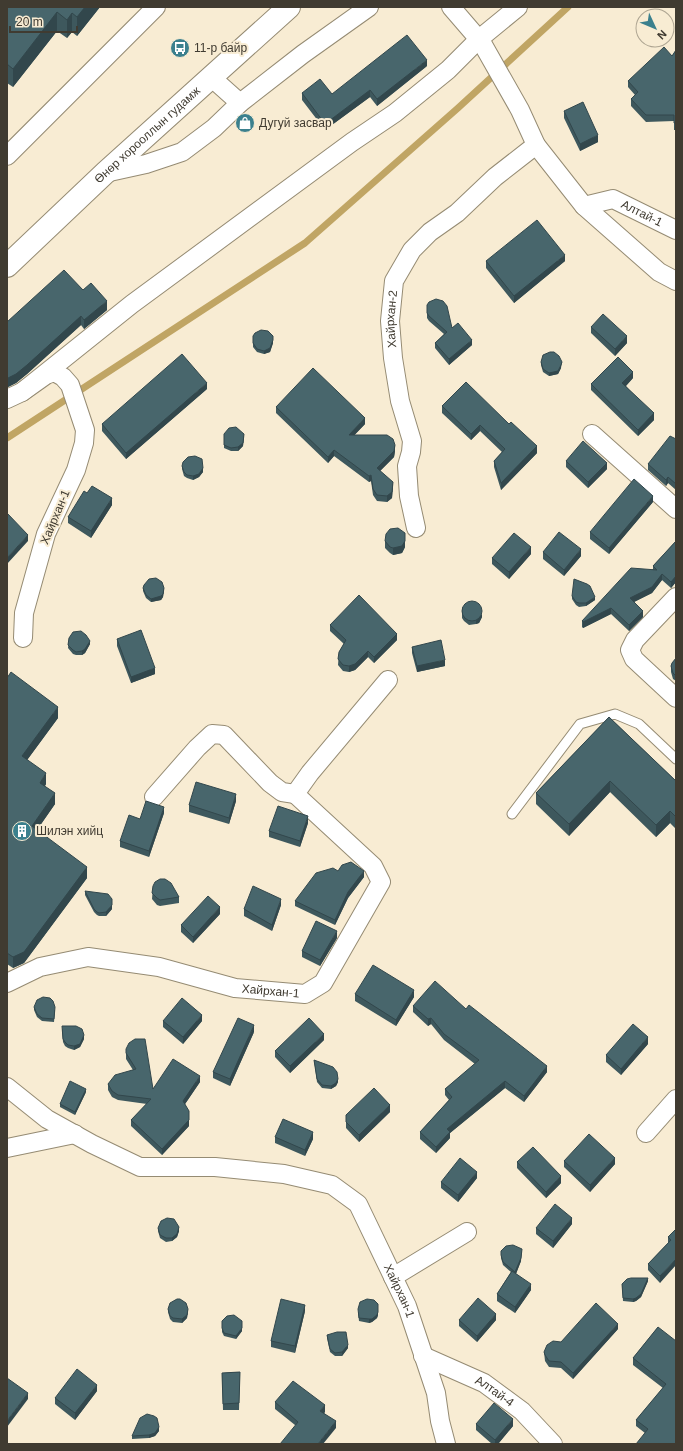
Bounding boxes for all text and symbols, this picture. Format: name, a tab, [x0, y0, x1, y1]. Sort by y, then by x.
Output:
scale bar	[10, 8, 77, 34]
north arrow	[635, 8, 675, 48]
text: 20 m	[16, 15, 43, 29]
text: N	[655, 28, 669, 42]
bus stop icon: 11-р байр	[169, 37, 191, 59]
place label: 11-р байр	[194, 41, 247, 55]
street label: Өнөр хорооллын гудамж	[92, 84, 203, 186]
shop icon: Дугуй засвар	[234, 112, 256, 134]
place label: Дугуй засвар	[259, 116, 332, 130]
street label: Алтай-1	[619, 197, 665, 229]
street label: Хайрхан-2	[383, 289, 400, 348]
street label: Хайрхан-1	[37, 487, 73, 546]
building icon: Шилэн хийц	[11, 820, 33, 842]
place label: Шилэн хийц	[36, 824, 103, 838]
street label: Хайрхан-1	[241, 982, 300, 1001]
street label: Хайрхан-1	[381, 1262, 418, 1320]
street label: Алтай-4	[473, 1373, 517, 1410]

